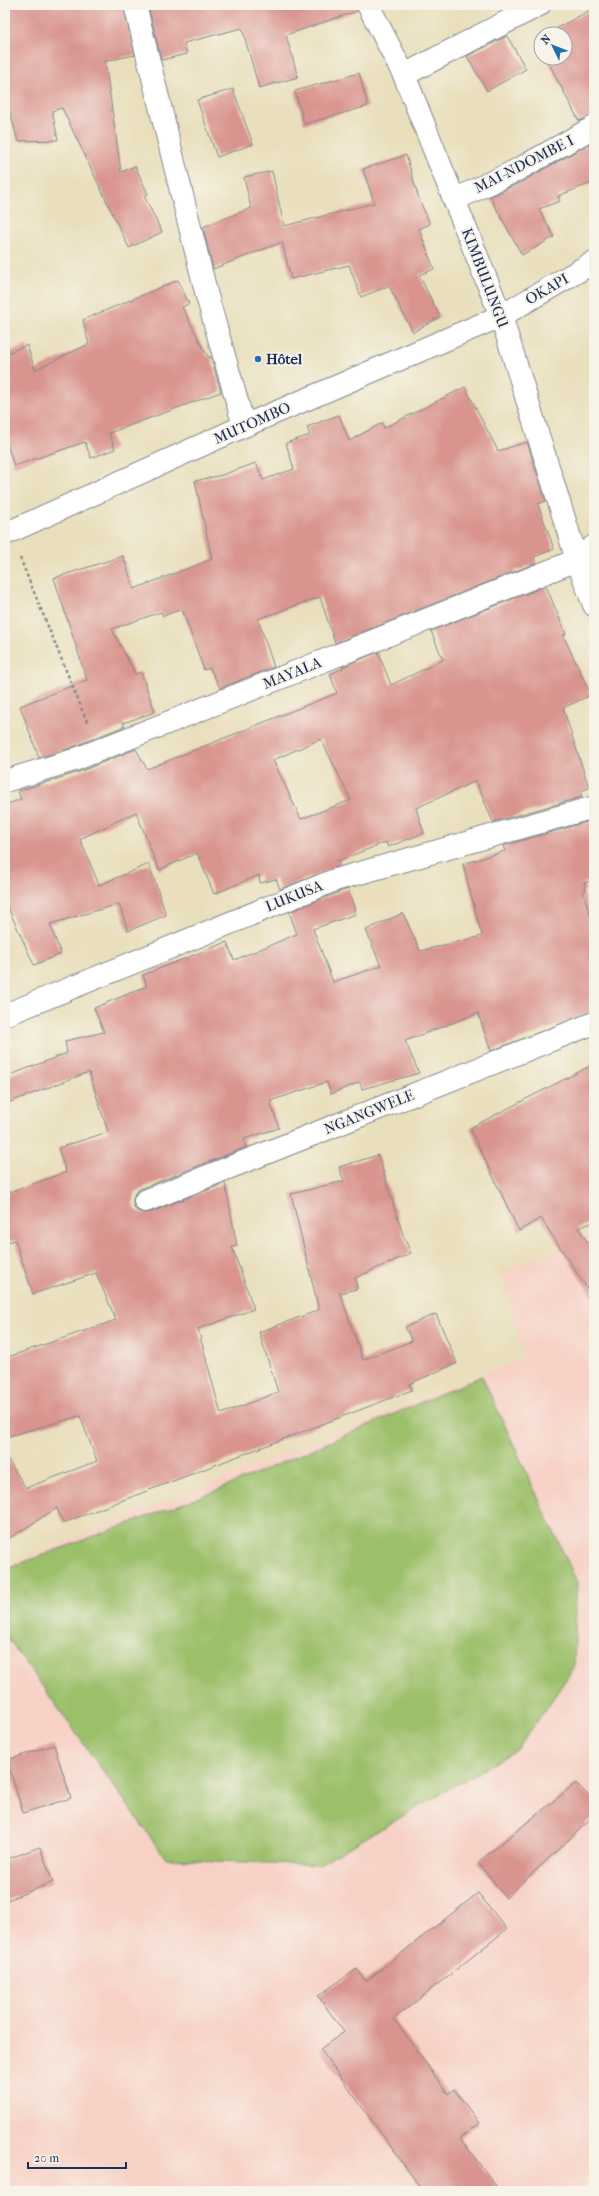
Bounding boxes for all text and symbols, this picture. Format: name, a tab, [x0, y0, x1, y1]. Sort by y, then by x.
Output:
north arrow	[533, 26, 573, 66]
text: N	[538, 32, 554, 47]
street label: MAI-NDOMBE I	[471, 131, 577, 197]
street label: KIMBULUNGU	[458, 225, 512, 331]
street label: OKAPI	[522, 269, 572, 309]
place label: Hôtel	[266, 350, 303, 368]
marker: Hôtel	[253, 354, 263, 364]
street label: MUTOMBO	[211, 398, 293, 448]
street label: MAYALA	[260, 653, 324, 693]
street label: LUKUSA	[263, 876, 326, 916]
street label: NGANGWELE	[321, 1086, 417, 1138]
scale bar	[28, 2144, 126, 2170]
text: 20 m	[34, 2151, 59, 2165]

